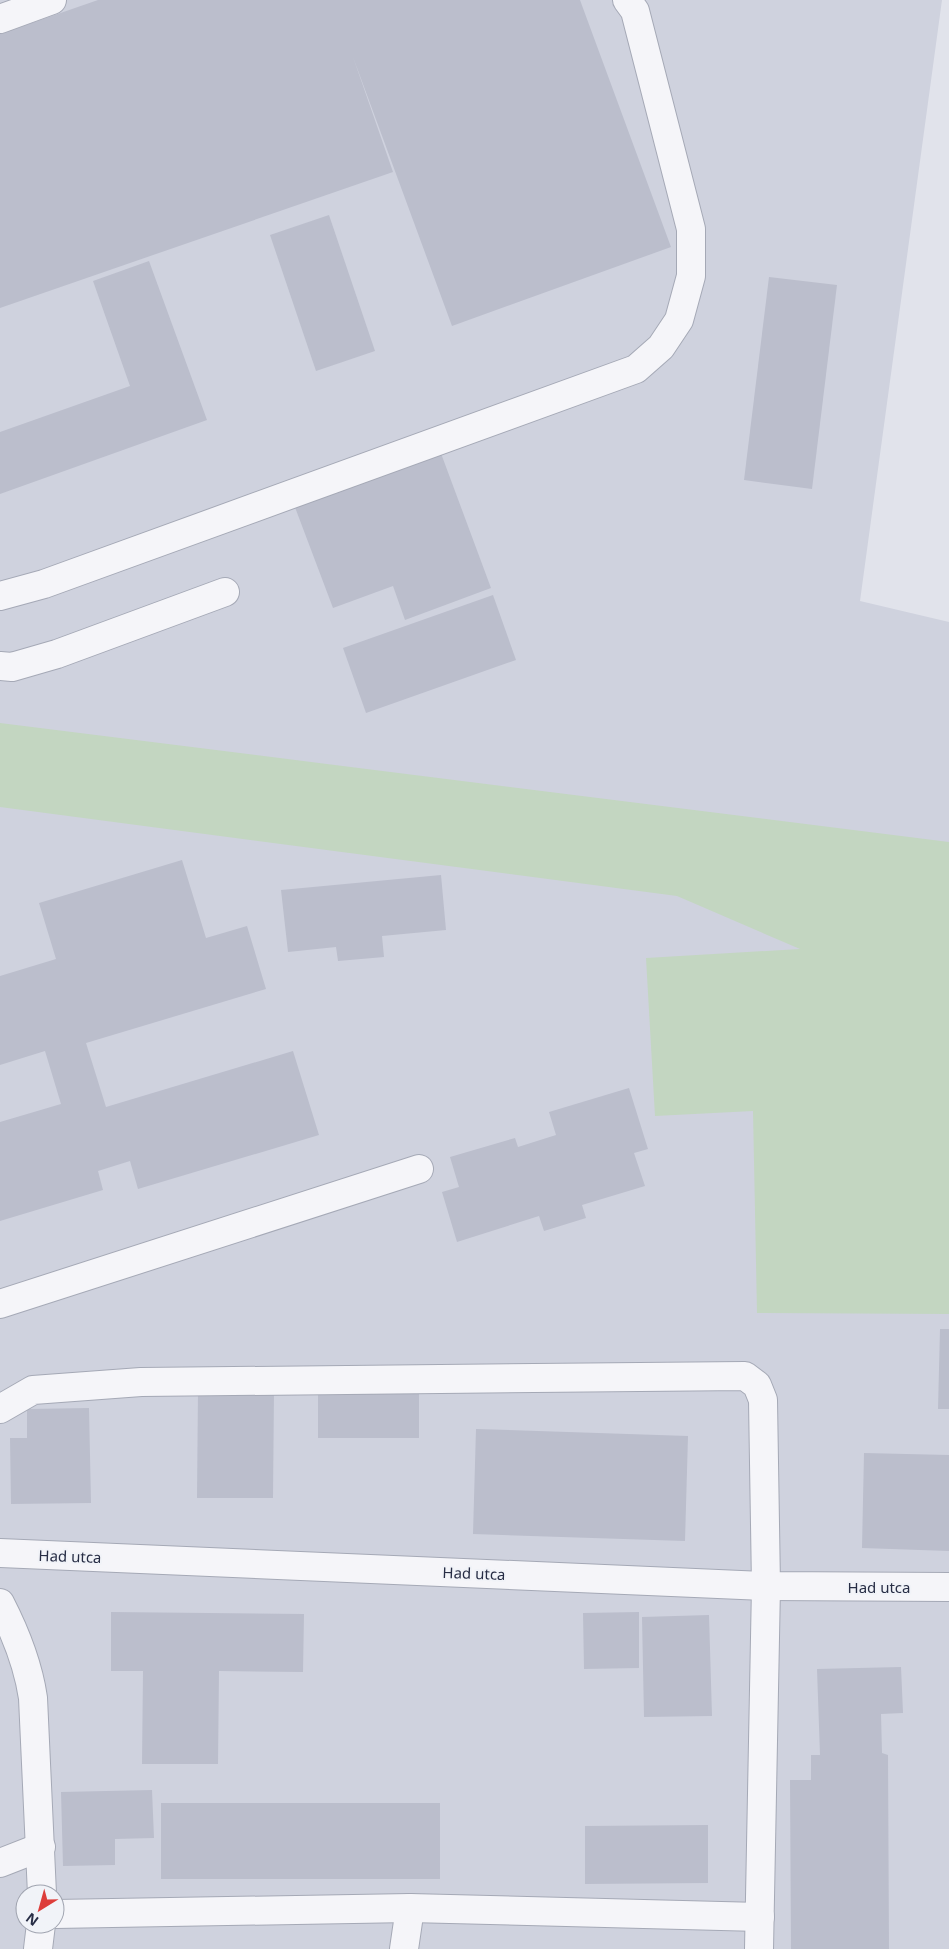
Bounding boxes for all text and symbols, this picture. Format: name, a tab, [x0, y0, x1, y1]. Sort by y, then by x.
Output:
street label: Had utca	[38, 1545, 102, 1567]
street label: Had utca	[442, 1562, 506, 1584]
street label: Had utca	[848, 1577, 910, 1597]
north arrow	[15, 1884, 65, 1934]
text: N	[22, 1909, 42, 1931]

